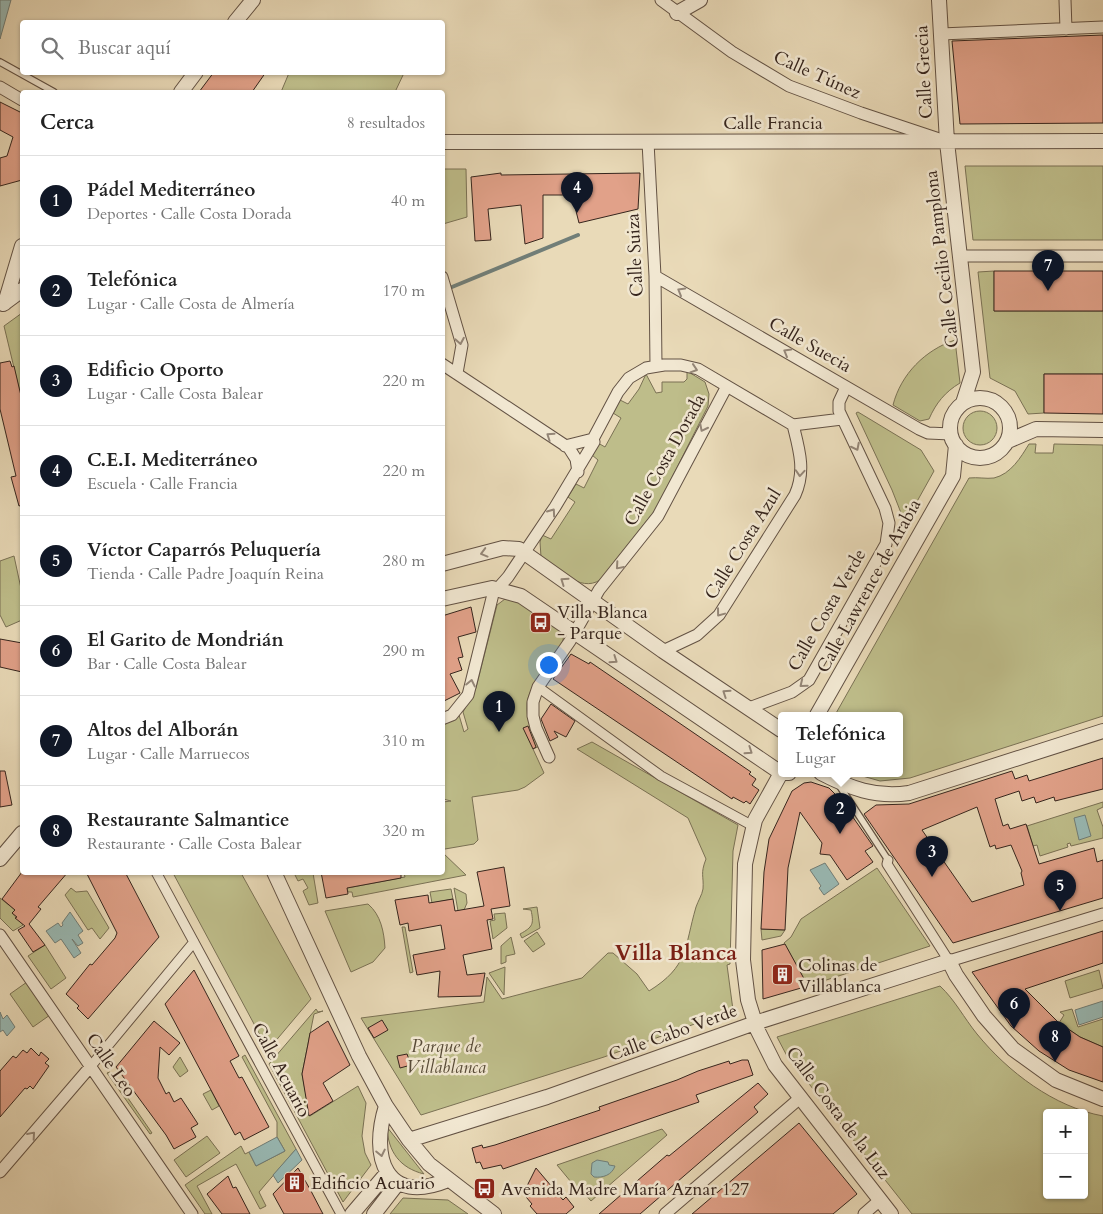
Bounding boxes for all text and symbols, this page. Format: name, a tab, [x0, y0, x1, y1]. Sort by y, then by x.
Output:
search box	[20, 20, 445, 75]
street label: Calle Grecia	[909, 24, 939, 119]
icon: search	[38, 34, 66, 62]
text: Buscar aquí	[78, 35, 171, 61]
street label: Calle Túnez	[769, 45, 865, 105]
text: Cerca	[40, 108, 94, 137]
street label: Calle Francia	[723, 111, 823, 136]
text: 8 resultados	[347, 112, 425, 134]
street label: Calle Cecilio Pamplona	[919, 169, 965, 349]
pin: 4	[561, 172, 593, 213]
text: Pádel Mediterráneo	[87, 177, 255, 203]
text: 1	[52, 190, 60, 212]
text: 40 m	[391, 190, 425, 212]
text: Deportes · Calle Costa Dorada	[87, 203, 292, 225]
street label: Calle Suiza	[620, 212, 650, 297]
pin: 7	[1032, 250, 1064, 291]
text: Telefónica	[87, 267, 177, 293]
text: 2	[52, 280, 60, 302]
text: 170 m	[383, 280, 425, 302]
one-way arrow	[678, 288, 687, 298]
text: Lugar · Calle Costa de Almería	[87, 293, 295, 315]
street label: Calle Suecia	[764, 311, 856, 379]
one-way arrow	[454, 336, 464, 345]
one-way arrow	[783, 349, 792, 359]
text: Edificio Oporto	[87, 357, 224, 383]
one-way arrow	[689, 363, 697, 373]
text: 3	[52, 370, 60, 392]
text: 220 m	[383, 370, 425, 392]
text: Lugar · Calle Costa Balear	[87, 383, 263, 405]
street label: Calle Costa Dorada	[618, 389, 712, 531]
one-way arrow	[699, 423, 709, 432]
one-way arrow	[546, 433, 555, 442]
one-way arrow	[850, 442, 860, 451]
text: C.E.I. Mediterráneo	[87, 447, 258, 473]
text: 4	[52, 460, 60, 482]
text: 220 m	[383, 460, 425, 482]
one-way arrow	[795, 469, 806, 477]
text: Escuela · Calle Francia	[87, 473, 238, 495]
street label: Calle Costa Azul	[699, 483, 787, 604]
street label: Calle Lawrence de Arabia	[811, 494, 927, 677]
one-way arrow	[545, 508, 555, 517]
text: Víctor Caparrós Peluquería	[87, 537, 321, 563]
street label: Calle Costa Verde	[782, 544, 872, 676]
one-way arrow	[480, 547, 488, 557]
text: 5	[52, 550, 60, 572]
text: 280 m	[383, 550, 425, 572]
one-way arrow	[615, 561, 624, 570]
text: Tienda · Calle Padre Joaquín Reina	[87, 563, 324, 585]
one-way arrow	[560, 578, 570, 587]
place label: Villa Blanca - Parque	[557, 600, 648, 646]
one-way arrow	[717, 607, 726, 617]
bus stop icon: Villa Blanca - Parque	[529, 610, 553, 634]
text: El Garito de Mondrián	[87, 627, 284, 653]
text: 6	[52, 640, 60, 662]
text: 290 m	[383, 640, 425, 662]
your location	[536, 652, 562, 678]
text: Bar · Calle Costa Balear	[87, 653, 247, 675]
one-way arrow	[609, 654, 618, 663]
one-way arrow	[465, 678, 476, 687]
one-way arrow	[800, 679, 809, 688]
one-way arrow	[723, 690, 732, 699]
pin: 1	[483, 691, 515, 732]
popup	[778, 712, 903, 777]
text: Altos del Alborán	[87, 717, 239, 743]
text: Telefónica	[795, 721, 886, 747]
text: 7	[52, 730, 60, 752]
text: 310 m	[383, 730, 425, 752]
text: Lugar · Calle Marruecos	[87, 743, 250, 765]
one-way arrow	[743, 745, 752, 754]
text: Lugar	[795, 747, 836, 769]
pin: 2	[824, 793, 856, 834]
text: Restaurante Salmantice	[87, 807, 289, 833]
text: 8	[52, 820, 60, 842]
text: 320 m	[383, 820, 425, 842]
text: Restaurante · Calle Costa Balear	[87, 833, 302, 855]
pin: 3	[916, 836, 948, 877]
pin: 5	[1044, 870, 1076, 911]
district label: Villa Blanca	[615, 938, 737, 968]
place label: Colinas de Villablanca	[798, 953, 882, 999]
building icon: Colinas de Villablanca	[770, 963, 794, 987]
pin: 6	[998, 988, 1030, 1029]
street label: Calle Cabo Verde	[605, 998, 741, 1068]
street label: Calle Acuario	[246, 1018, 317, 1122]
pin: 8	[1039, 1021, 1071, 1062]
street label: Calle Leo	[80, 1028, 142, 1102]
park label: Parque de Villablanca	[406, 1034, 486, 1080]
street label: Calle Costa de la Luz	[780, 1042, 896, 1184]
map controls	[1043, 1109, 1088, 1199]
button: +	[1043, 1109, 1088, 1154]
one-way arrow	[26, 1131, 35, 1140]
one-way arrow	[375, 1149, 385, 1158]
button: −	[1043, 1154, 1088, 1199]
building icon: Edificio Acuario	[283, 1171, 307, 1195]
place label: Edificio Acuario	[311, 1171, 435, 1196]
bus stop icon: Avenida Madre María Aznar 127	[473, 1177, 497, 1201]
place label: Avenida Madre María Aznar 127	[501, 1177, 749, 1202]

